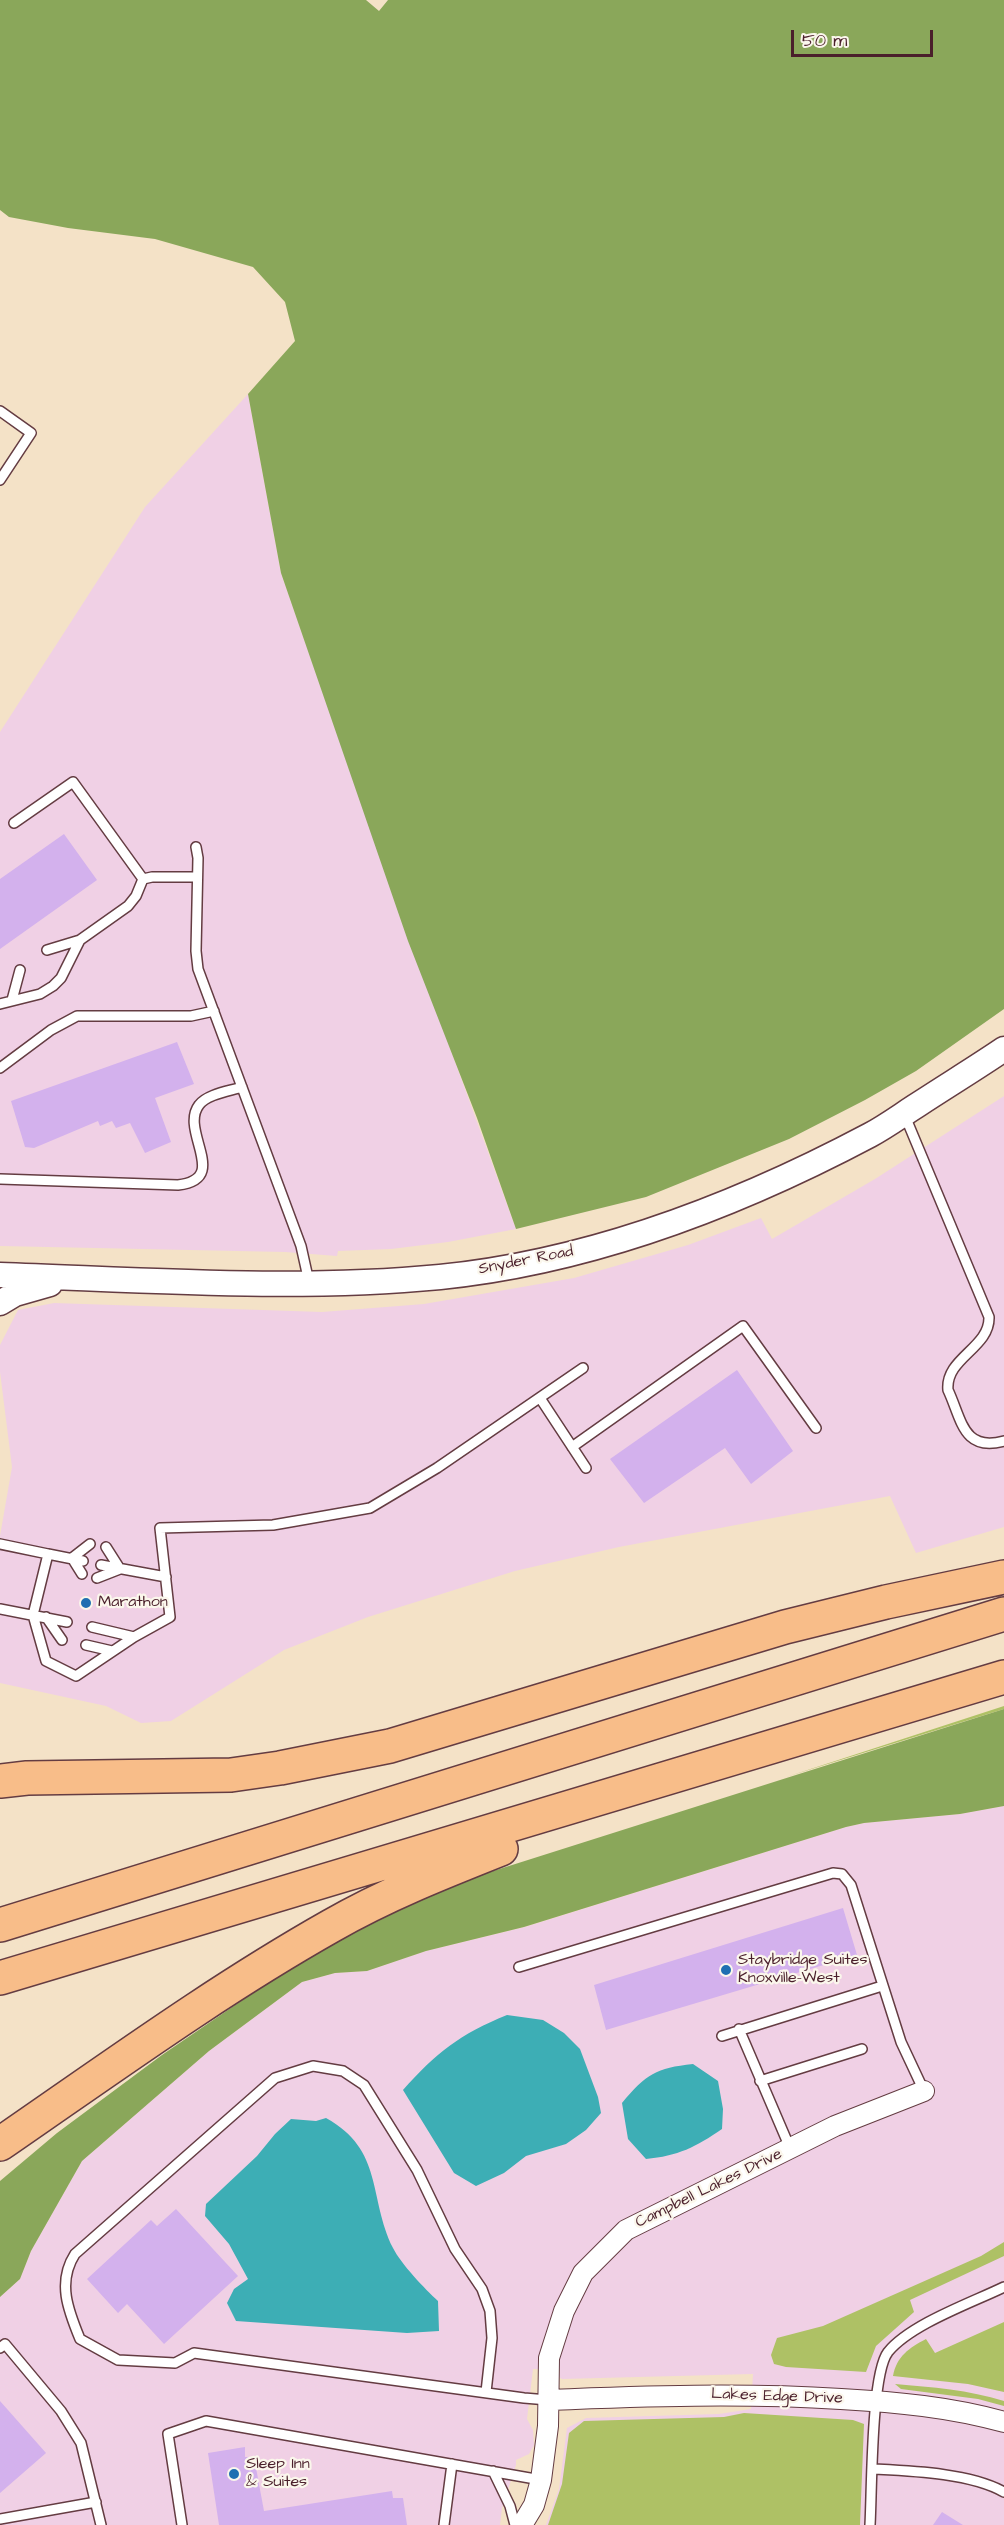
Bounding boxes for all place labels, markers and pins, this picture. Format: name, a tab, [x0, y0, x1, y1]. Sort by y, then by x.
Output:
place label: Marathon	[98, 1593, 168, 1613]
marker: Marathon	[79, 1596, 93, 1610]
place label: Staybridge Suites Knoxville-West	[738, 1951, 867, 1989]
marker: Staybridge Suites Knoxville-West	[719, 1963, 733, 1977]
place label: Sleep Inn & Suites	[246, 2455, 310, 2493]
marker: Sleep Inn & Suites	[227, 2467, 241, 2481]

